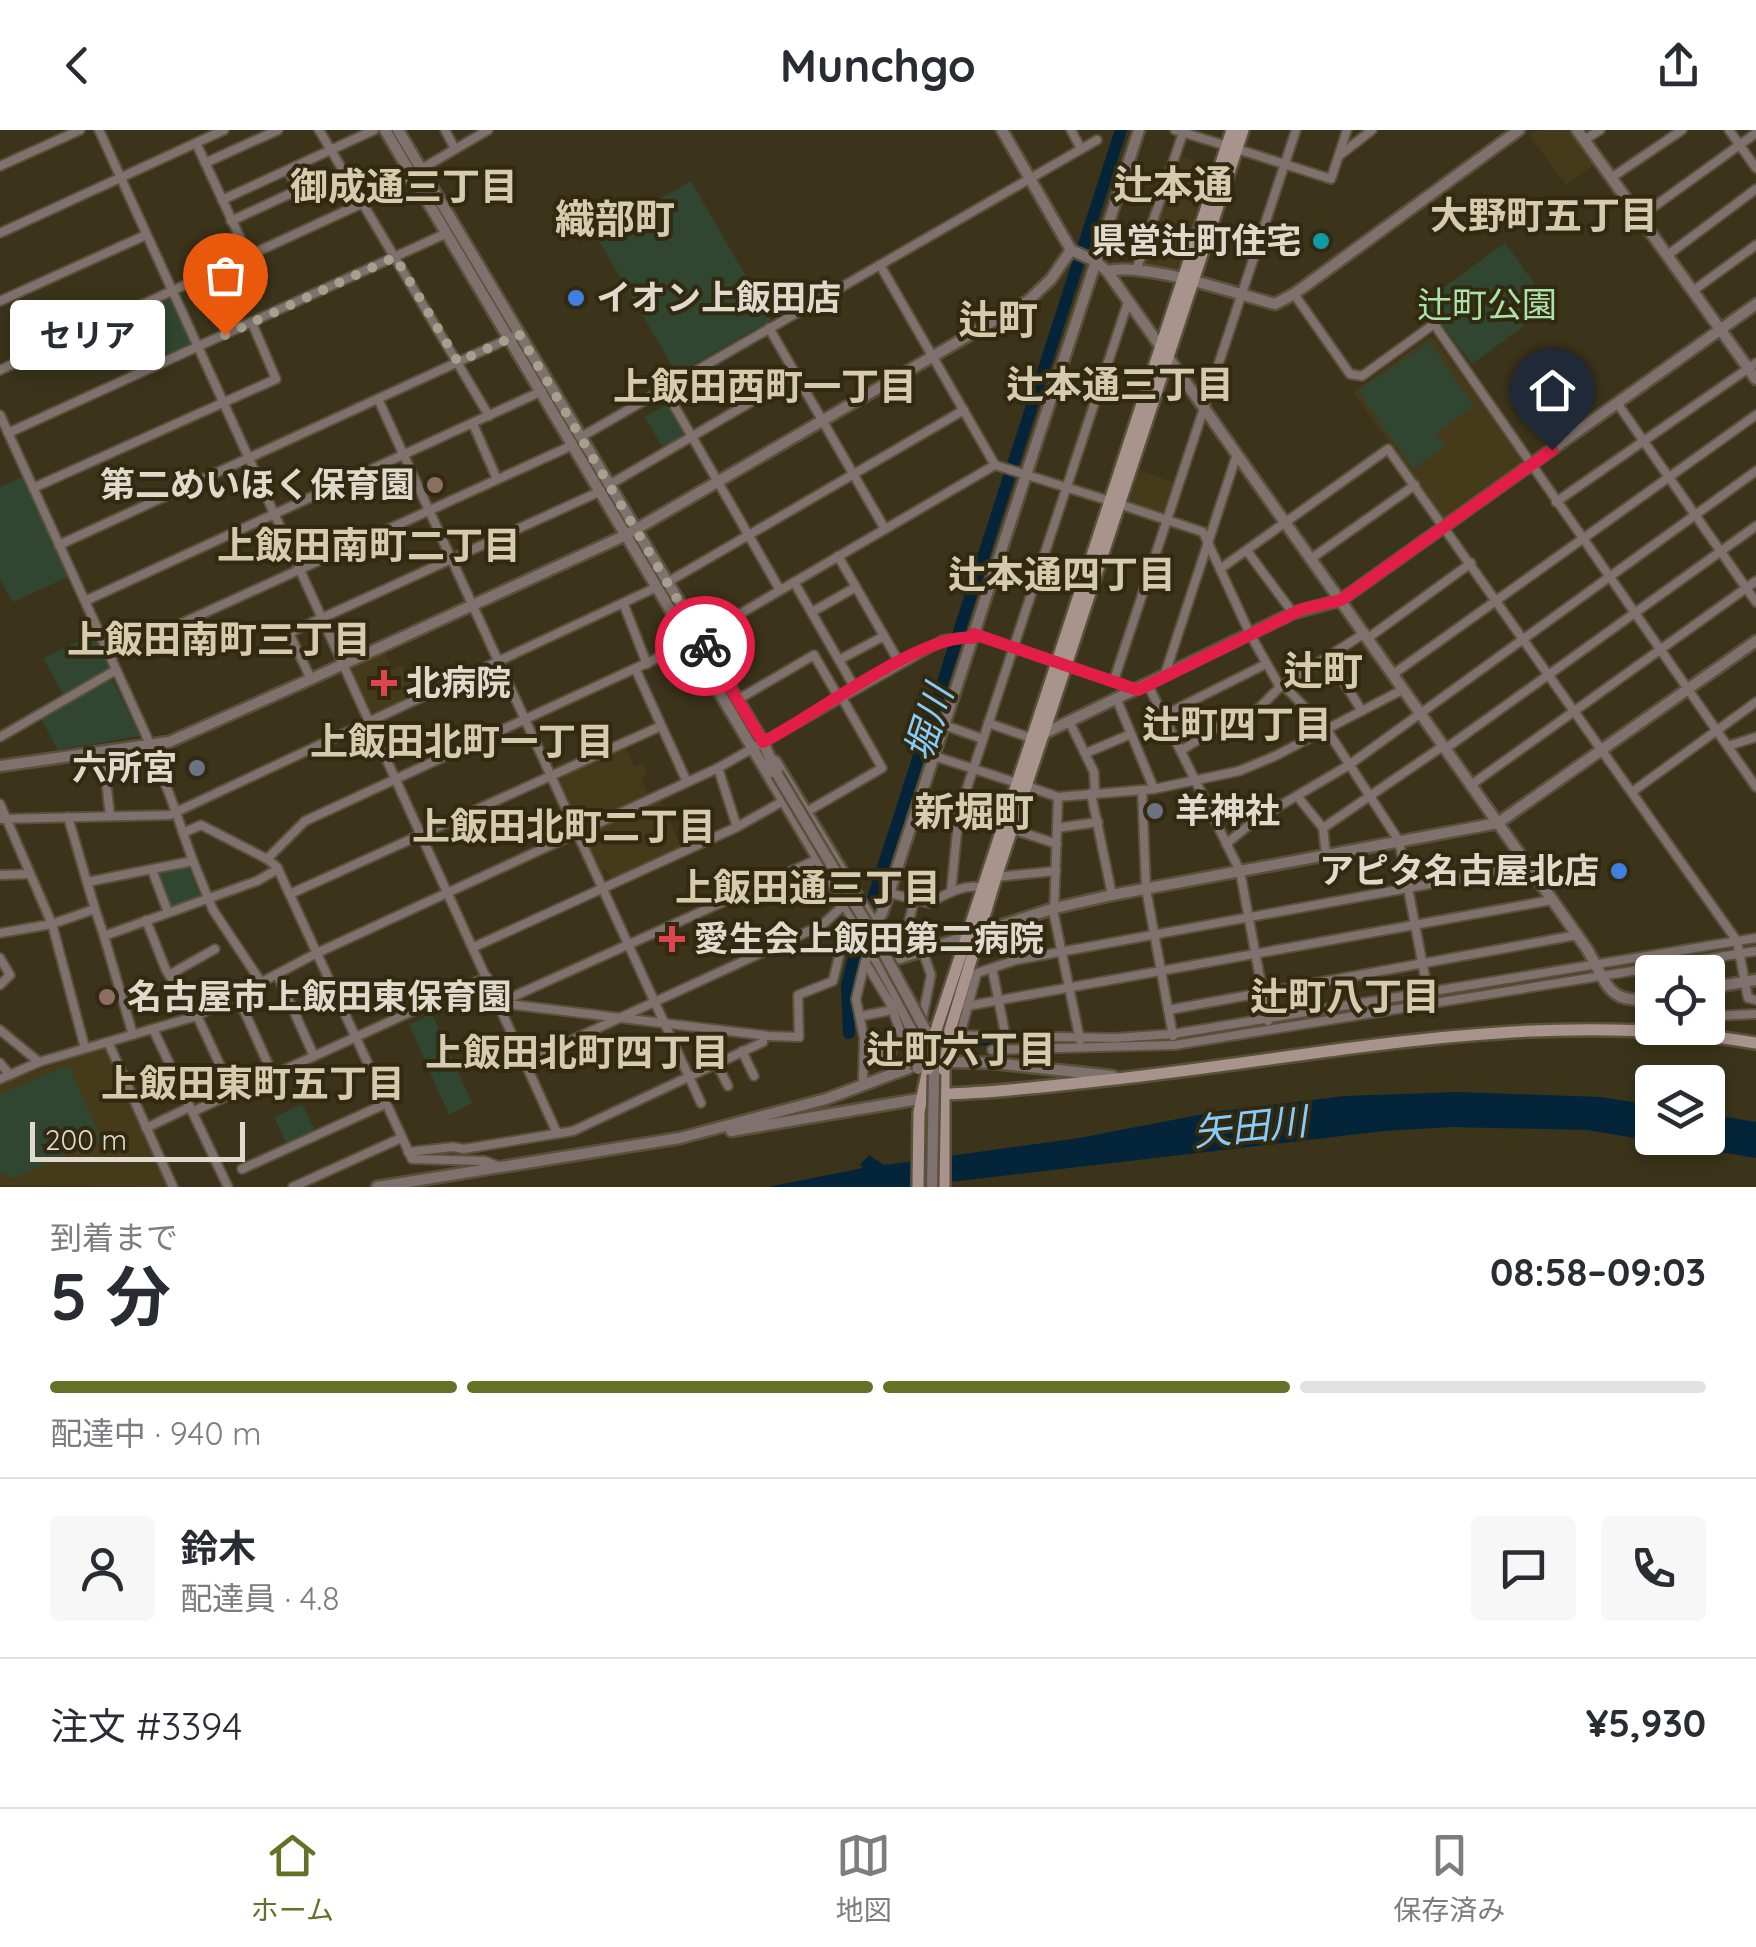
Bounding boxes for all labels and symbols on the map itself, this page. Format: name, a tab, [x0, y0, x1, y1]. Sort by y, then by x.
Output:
district label: 辻本通	[1113, 159, 1233, 209]
district label: 御成通三丁目	[290, 162, 518, 210]
district label: 大野町五丁目	[1430, 191, 1658, 239]
district label: 織部町	[555, 193, 675, 243]
place label: 県営辻町住宅	[1091, 218, 1301, 262]
marker: 県営辻町住宅	[1310, 230, 1332, 252]
pin	[183, 233, 268, 336]
place label: イオン上飯田店	[596, 275, 841, 319]
park label: 辻町公園	[1417, 282, 1557, 326]
marker: イオン上飯田店	[565, 287, 587, 309]
district label: 辻町	[958, 294, 1038, 344]
callout: セリア	[10, 300, 165, 370]
pin	[1510, 348, 1595, 451]
district label: 辻本通三丁目	[1006, 360, 1234, 408]
district label: 上飯田西町一丁目	[613, 362, 917, 410]
place label: 第二めいほく保育園	[100, 462, 415, 506]
marker: 第二めいほく保育園	[424, 474, 446, 496]
district label: 上飯田南町二丁目	[217, 521, 521, 569]
district label: 辻本通四丁目	[948, 550, 1176, 598]
courier	[655, 596, 755, 696]
district label: 上飯田南町三丁目	[67, 615, 371, 663]
district label: 辻町	[1283, 645, 1363, 695]
place label: 北病院	[406, 660, 511, 704]
marker: 北病院	[371, 670, 397, 696]
water label: 堀川	[893, 675, 964, 766]
district label: 辻町四丁目	[1142, 700, 1332, 748]
district label: 上飯田北町一丁目	[310, 717, 614, 765]
place label: 六所宮	[72, 745, 177, 789]
marker: 六所宮	[186, 757, 208, 779]
district label: 新堀町	[914, 786, 1034, 836]
place label: 羊神社	[1175, 788, 1280, 832]
marker: 羊神社	[1144, 800, 1166, 822]
district label: 上飯田北町二丁目	[412, 802, 716, 850]
place label: アピタ名古屋北店	[1319, 848, 1599, 892]
marker: アピタ名古屋北店	[1608, 860, 1630, 882]
district label: 上飯田通三丁目	[675, 863, 941, 911]
place label: 愛生会上飯田第二病院	[694, 916, 1044, 960]
marker: 愛生会上飯田第二病院	[659, 926, 685, 952]
district label: 辻町八丁目	[1250, 972, 1440, 1020]
place label: 名古屋市上飯田東保育園	[127, 974, 512, 1018]
marker: 名古屋市上飯田東保育園	[96, 986, 118, 1008]
district label: 辻町六丁目	[866, 1025, 1056, 1073]
district label: 上飯田北町四丁目	[425, 1028, 729, 1076]
district label: 上飯田東町五丁目	[101, 1059, 405, 1107]
water label: 矢田川	[1191, 1096, 1313, 1156]
scale bar	[30, 1117, 245, 1162]

